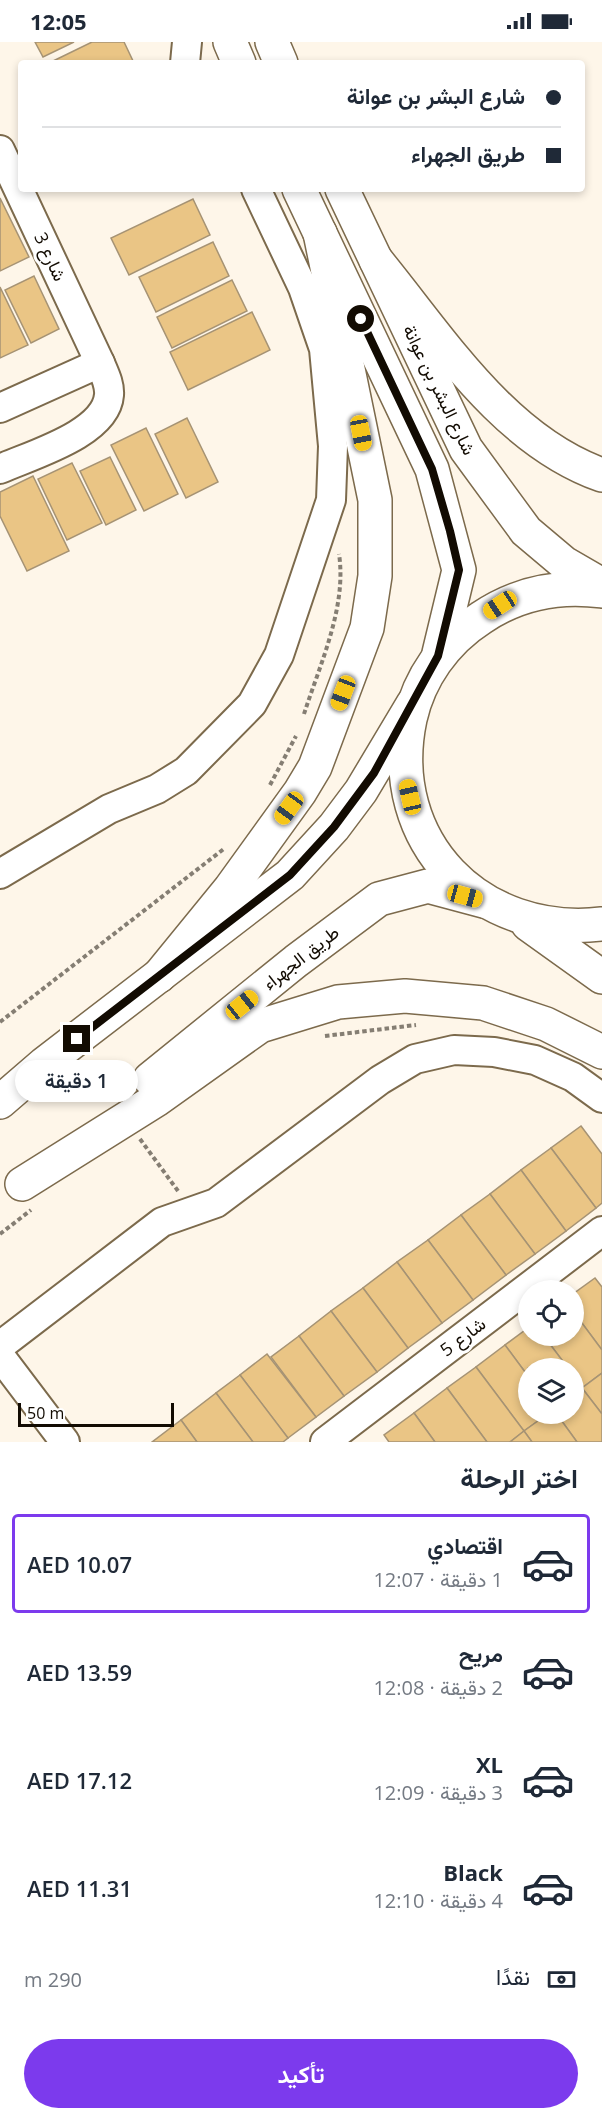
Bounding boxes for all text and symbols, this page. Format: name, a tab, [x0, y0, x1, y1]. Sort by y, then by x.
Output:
text: 12:05	[30, 6, 87, 36]
text: شارع البشر بن عوانة	[347, 80, 525, 110]
text: طريق الجهراء	[411, 138, 525, 168]
street label: شارع 3	[28, 228, 73, 285]
route start	[347, 305, 374, 332]
street label: شارع البشر بن عوانة	[397, 320, 482, 459]
car	[349, 414, 373, 452]
car	[480, 588, 520, 622]
car	[328, 673, 358, 713]
car	[397, 777, 423, 817]
car	[271, 788, 307, 828]
car	[445, 883, 485, 909]
street label: طريق الجهراء	[257, 920, 343, 995]
car	[222, 987, 262, 1023]
route end	[63, 1025, 90, 1052]
callout: 1 دقيقة	[16, 1060, 138, 1102]
text: 1 دقيقة	[45, 1067, 108, 1094]
map controls	[518, 1280, 584, 1424]
button: locate	[518, 1280, 584, 1346]
street label: شارع 5	[435, 1311, 491, 1362]
button: layers	[518, 1358, 584, 1424]
scale bar	[18, 1400, 174, 1428]
text: 50 m	[27, 1402, 64, 1424]
text: اختر الرحلة	[460, 1459, 578, 1496]
text: اقتصادي	[427, 1530, 503, 1560]
icon: car	[521, 1537, 575, 1591]
text: AED 10.07	[27, 1549, 132, 1579]
text: 1 دقيقة · 12:07	[373, 1566, 503, 1593]
text: مريح	[459, 1638, 503, 1668]
icon: car	[521, 1645, 575, 1699]
text: AED 13.59	[27, 1657, 132, 1687]
text: 2 دقيقة · 12:08	[373, 1674, 503, 1701]
text: XL	[476, 1749, 503, 1779]
icon: car	[521, 1753, 575, 1807]
text: AED 17.12	[27, 1765, 132, 1795]
text: 3 دقيقة · 12:09	[373, 1779, 503, 1806]
text: Black	[443, 1857, 503, 1887]
icon: car	[521, 1861, 575, 1915]
text: AED 11.31	[27, 1873, 132, 1903]
text: 4 دقيقة · 12:10	[373, 1887, 503, 1914]
text: نقدًا	[496, 1961, 530, 1991]
icon: cash	[545, 1963, 578, 1996]
text: 290 m	[24, 1966, 82, 1993]
button: تأكيد	[24, 2039, 578, 2108]

